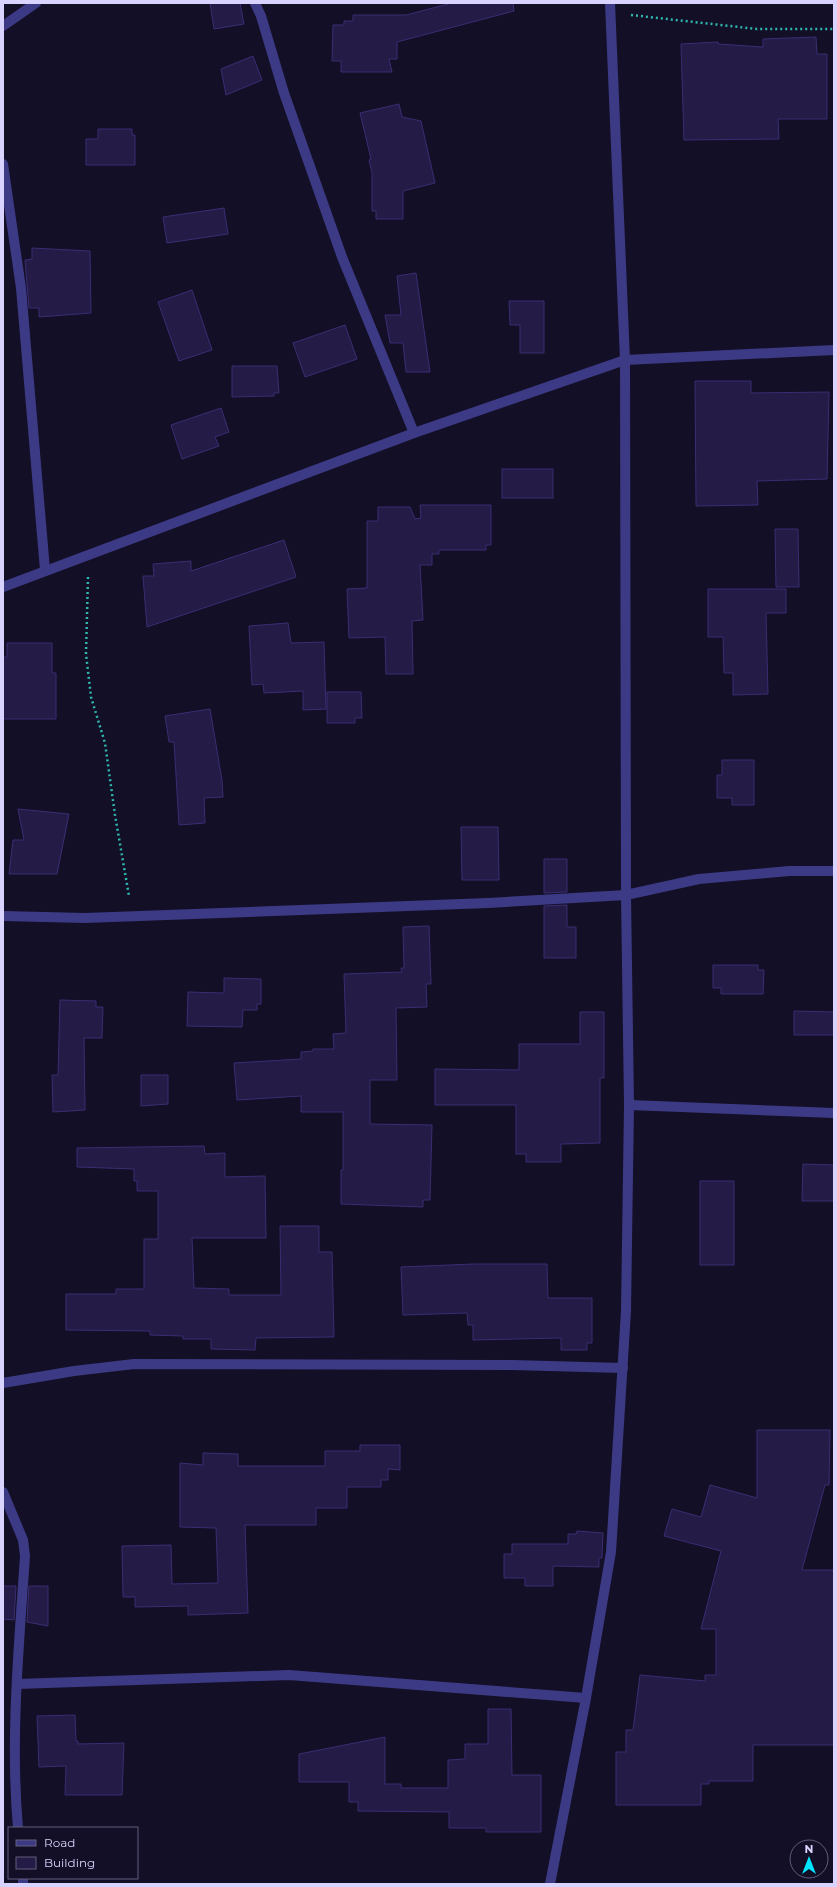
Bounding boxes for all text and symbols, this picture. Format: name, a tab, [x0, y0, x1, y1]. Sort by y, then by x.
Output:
legend	[8, 1827, 138, 1879]
text: Road	[44, 1835, 75, 1850]
north arrow	[789, 1839, 829, 1879]
text: N	[805, 1842, 813, 1856]
text: Building	[44, 1855, 95, 1870]

